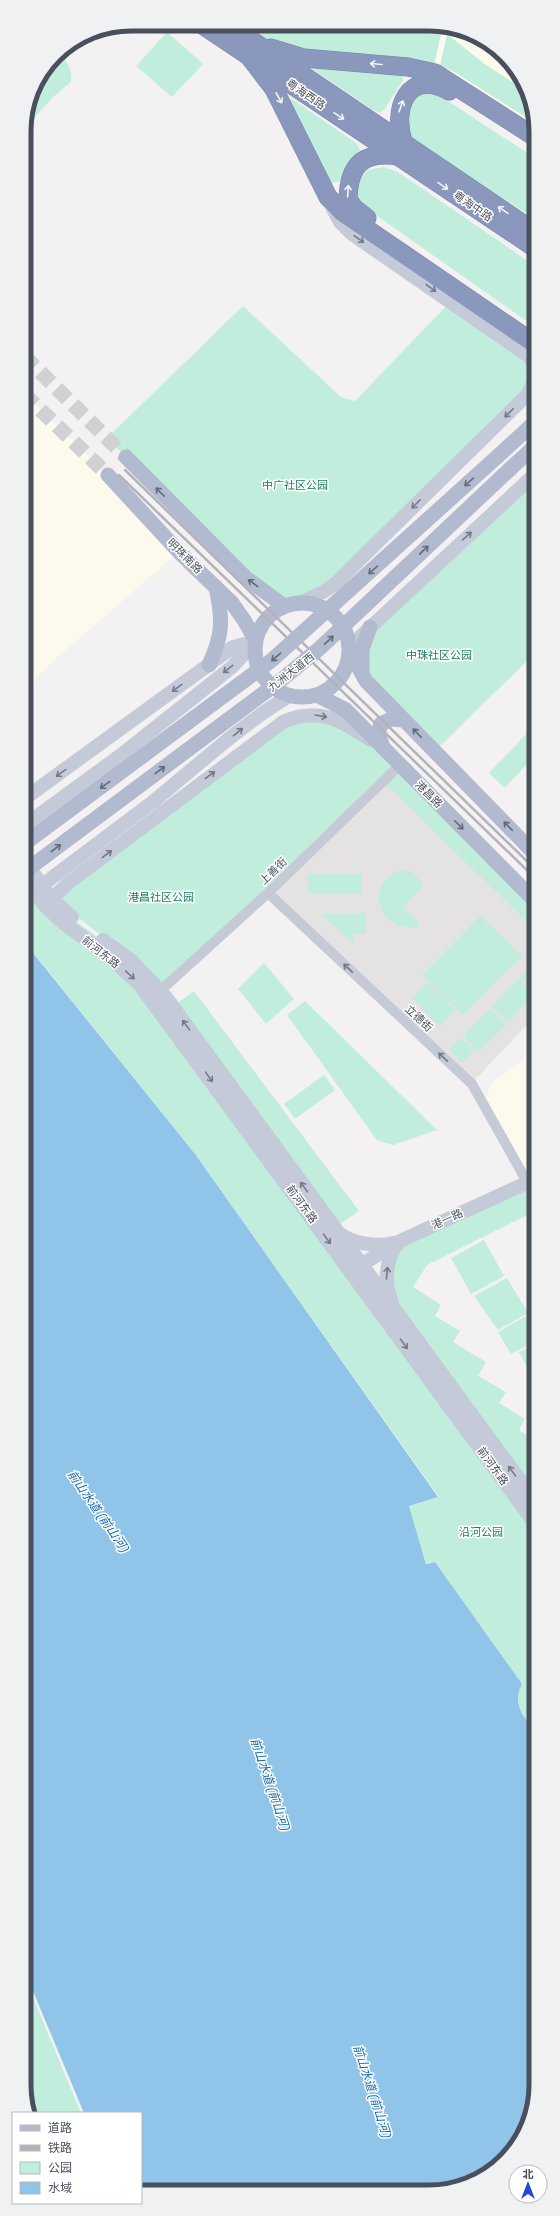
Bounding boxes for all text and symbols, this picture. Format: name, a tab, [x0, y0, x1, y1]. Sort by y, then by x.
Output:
one-way arrow	[370, 60, 383, 67]
street label: 粤海西路	[284, 76, 328, 112]
one-way arrow	[276, 92, 284, 104]
one-way arrow	[398, 100, 405, 113]
one-way arrow	[333, 112, 344, 120]
one-way arrow	[438, 182, 449, 190]
one-way arrow	[345, 185, 352, 198]
street label: 粤海中路	[451, 188, 495, 224]
one-way arrow	[497, 206, 508, 214]
one-way arrow	[353, 235, 365, 243]
one-way arrow	[425, 284, 436, 292]
one-way arrow	[504, 408, 514, 418]
one-way arrow	[464, 477, 474, 487]
park label: 中广社区公园	[262, 478, 328, 492]
one-way arrow	[156, 487, 165, 497]
one-way arrow	[411, 499, 421, 509]
one-way arrow	[462, 531, 472, 540]
street label: 明珠南路	[164, 535, 206, 577]
one-way arrow	[419, 546, 429, 555]
one-way arrow	[367, 565, 378, 574]
one-way arrow	[248, 579, 259, 587]
one-way arrow	[324, 635, 334, 645]
park label: 中珠社区公园	[406, 648, 472, 662]
street label: 九洲大道西	[265, 650, 317, 694]
one-way arrow	[271, 652, 281, 661]
one-way arrow	[223, 665, 234, 674]
one-way arrow	[172, 684, 183, 692]
one-way arrow	[314, 712, 327, 720]
one-way arrow	[232, 728, 243, 736]
one-way arrow	[412, 728, 422, 738]
one-way arrow	[154, 766, 165, 775]
one-way arrow	[55, 768, 66, 777]
one-way arrow	[205, 771, 216, 780]
street label: 港昌路	[412, 777, 446, 811]
one-way arrow	[99, 780, 110, 789]
one-way arrow	[455, 820, 464, 830]
one-way arrow	[503, 821, 513, 831]
one-way arrow	[50, 844, 61, 852]
one-way arrow	[101, 850, 112, 858]
street label: 上善街	[256, 855, 290, 887]
park label: 港昌社区公园	[128, 890, 194, 904]
street label: 前河东路	[79, 933, 123, 971]
one-way arrow	[343, 964, 354, 973]
one-way arrow	[124, 970, 135, 979]
street label: 立德街	[402, 1002, 436, 1034]
one-way arrow	[182, 1020, 190, 1031]
one-way arrow	[438, 1053, 448, 1062]
one-way arrow	[205, 1072, 213, 1083]
one-way arrow	[300, 1181, 308, 1192]
street label: 前河东路	[283, 1182, 321, 1226]
street label: 港一路	[429, 1206, 465, 1232]
one-way arrow	[323, 1233, 331, 1244]
one-way arrow	[384, 1267, 391, 1280]
one-way arrow	[400, 1338, 408, 1349]
street label: 前河东路	[474, 1444, 512, 1488]
one-way arrow	[508, 1466, 517, 1477]
water label: 前山水道 (前山河)	[64, 1467, 133, 1556]
park label: 沿河公园	[459, 1525, 503, 1539]
water label: 前山水道 (前山河)	[247, 1736, 294, 1833]
water label: 前山水道 (前山河)	[350, 2043, 395, 2141]
legend	[12, 2112, 142, 2204]
text: 道路	[48, 2120, 72, 2136]
text: 铁路	[48, 2140, 72, 2156]
text: 公园	[48, 2160, 72, 2176]
north arrow	[508, 2164, 548, 2204]
text: 北	[523, 2167, 534, 2181]
text: 水域	[48, 2180, 72, 2196]

